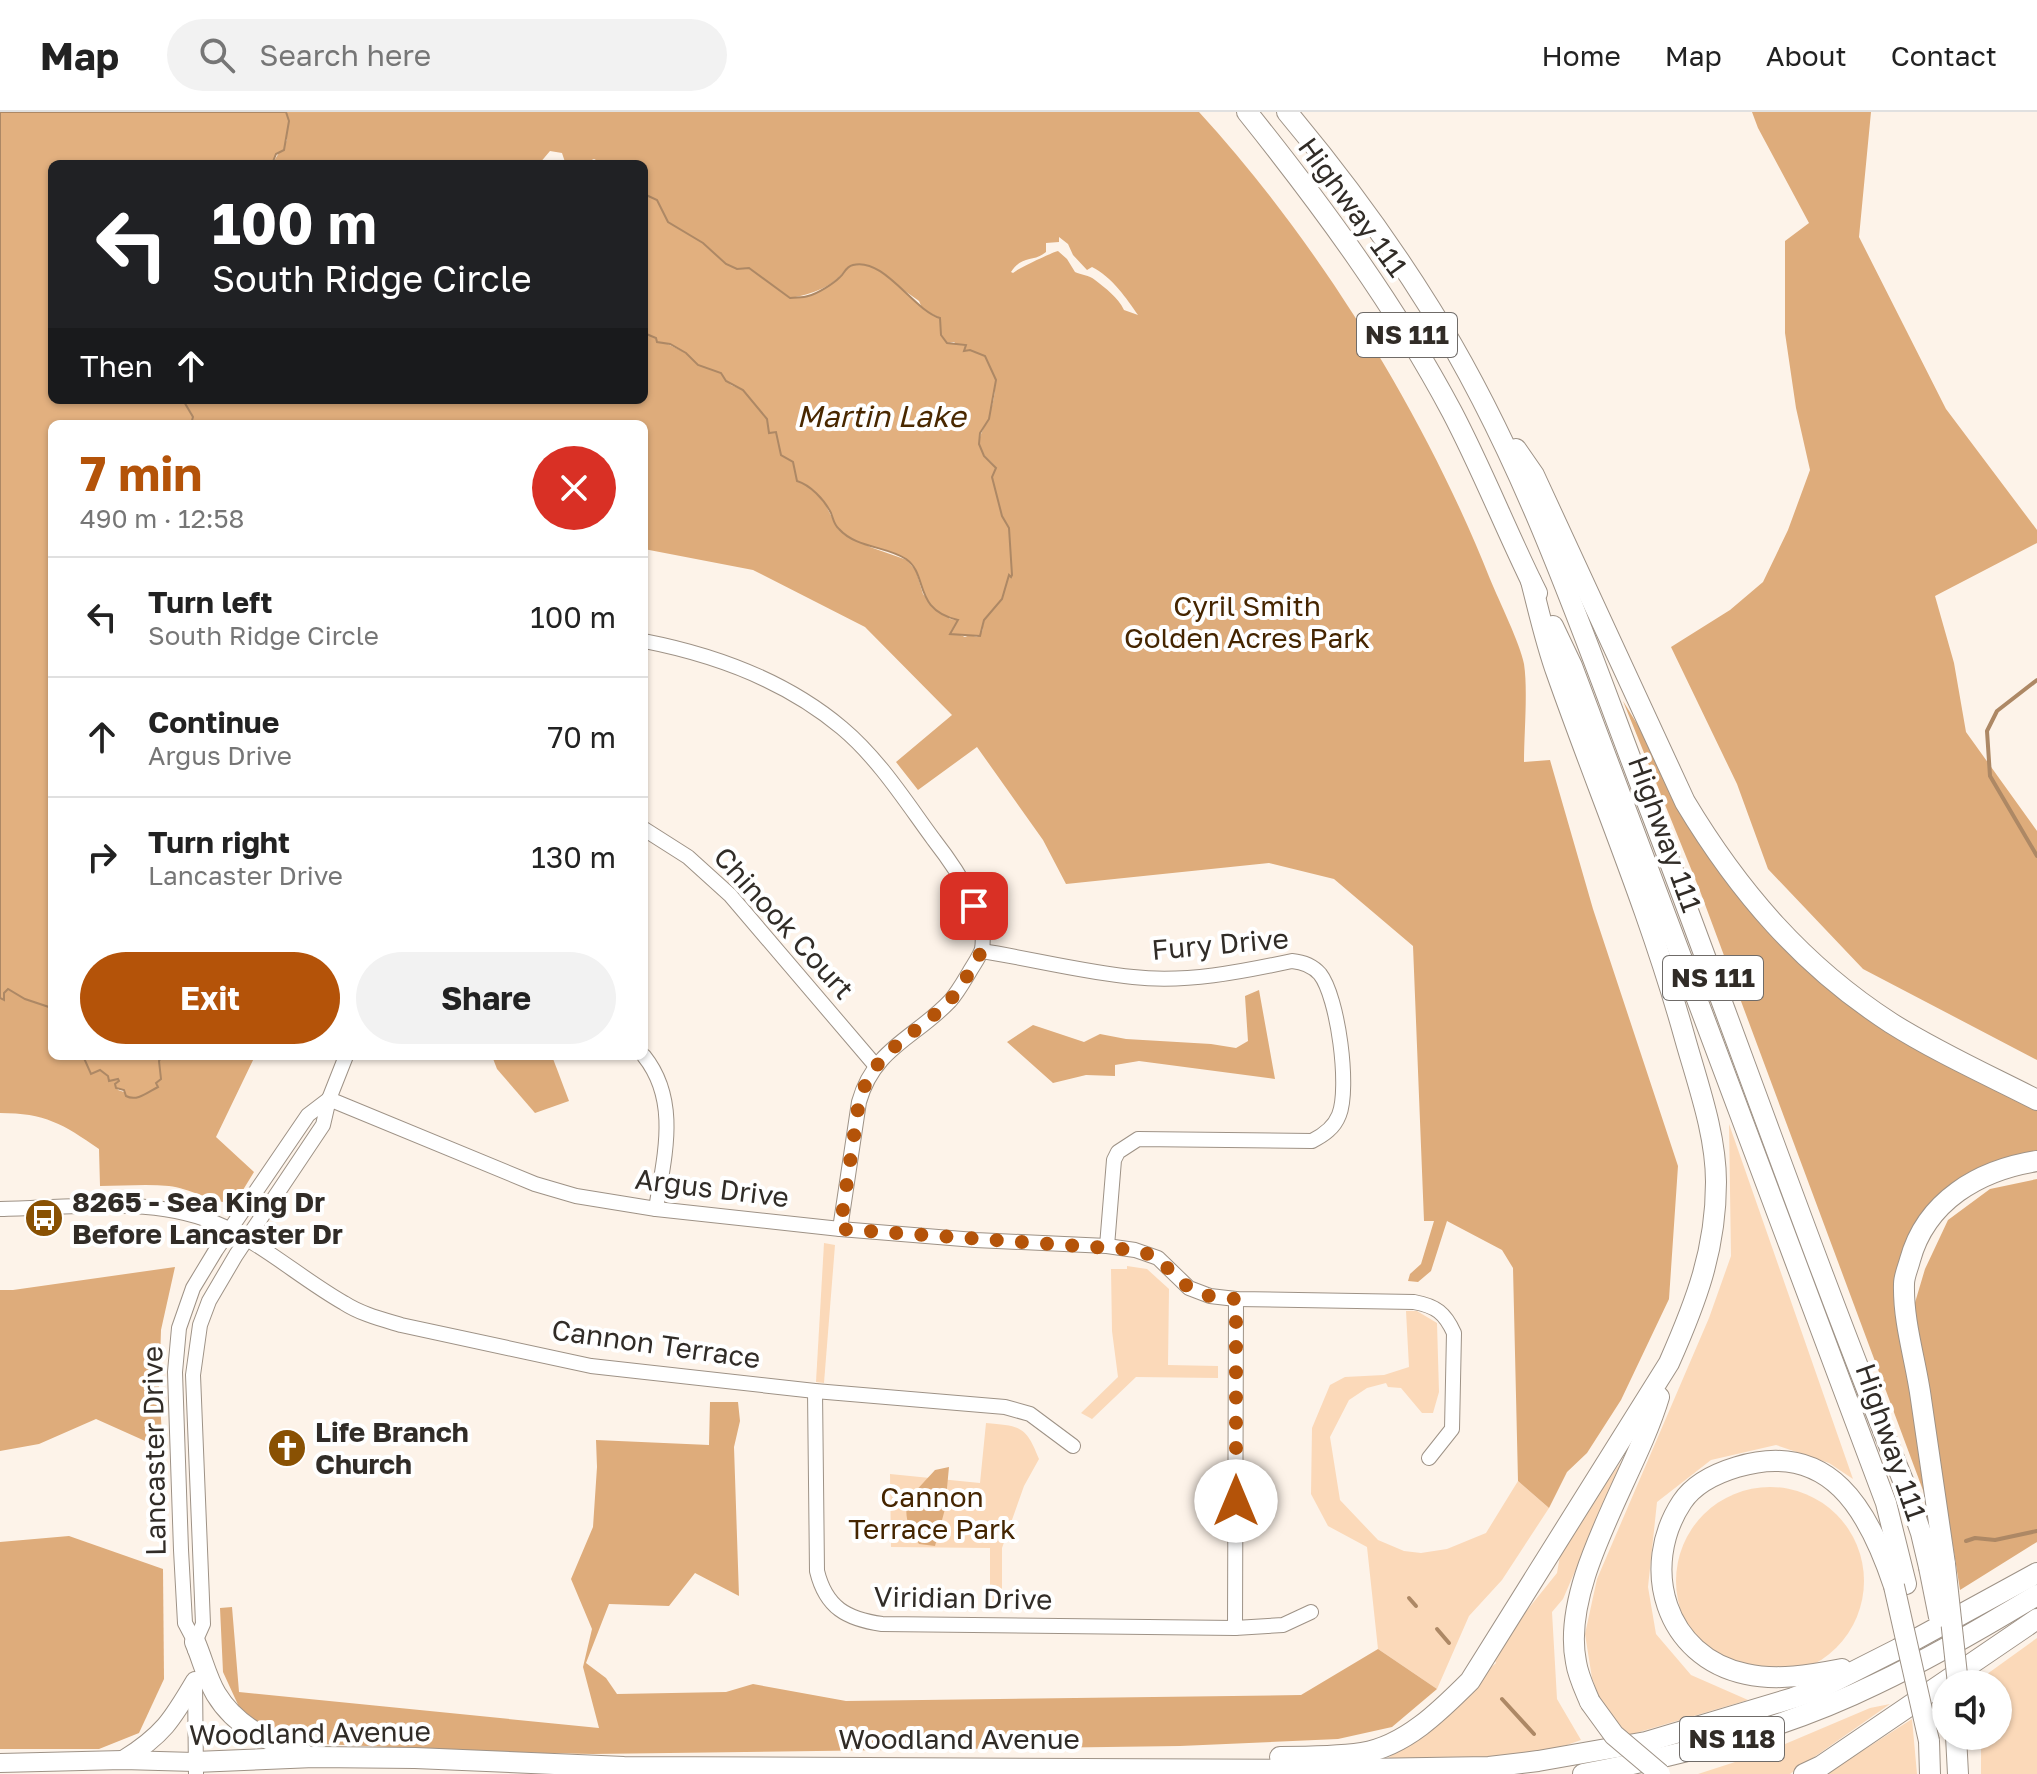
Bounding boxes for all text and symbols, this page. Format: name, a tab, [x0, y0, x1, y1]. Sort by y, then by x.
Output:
search box	[167, 19, 727, 91]
text: Map	[40, 33, 119, 78]
icon: search	[195, 33, 239, 77]
text: Search here	[259, 37, 431, 73]
text: Home	[1542, 39, 1621, 72]
text: Map	[1665, 39, 1722, 72]
text: About	[1766, 39, 1847, 72]
text: Contact	[1891, 39, 1997, 72]
street label: Highway 111	[1292, 131, 1415, 283]
text: 100 m	[212, 189, 377, 256]
icon: left	[80, 192, 184, 296]
text: South Ridge Circle	[212, 257, 532, 300]
road number: NS 111	[1357, 313, 1457, 357]
icon: ahead	[169, 344, 213, 388]
text: Then	[80, 348, 153, 384]
water label: Martin Lake	[796, 398, 968, 434]
text: 7 min	[80, 444, 202, 502]
button: close	[532, 446, 616, 530]
text: 490 m · 12:58	[80, 503, 244, 534]
text: Turn left	[148, 584, 273, 620]
park label: Cyril Smith Golden Acres Park	[1124, 589, 1370, 654]
icon: left	[80, 595, 124, 639]
text: 100 m	[530, 599, 616, 635]
text: South Ridge Circle	[148, 620, 379, 651]
text: Continue	[148, 704, 279, 740]
icon: ahead	[80, 715, 124, 759]
text: 70 m	[547, 719, 616, 755]
text: Argus Drive	[148, 740, 292, 771]
street label: Highway 111	[1622, 751, 1709, 916]
text: Turn right	[148, 824, 290, 860]
icon: right	[80, 835, 124, 879]
text: 130 m	[531, 839, 616, 875]
street label: Chinook Court	[708, 840, 861, 1005]
text: Lancaster Drive	[148, 860, 343, 891]
pin	[940, 872, 1008, 940]
icon: arrive	[952, 884, 996, 928]
street label: Fury Drive	[1150, 921, 1290, 966]
button: Exit	[80, 952, 340, 1044]
button: Share	[356, 952, 616, 1044]
road number: NS 111	[1663, 956, 1763, 1000]
street label: Argus Drive	[633, 1162, 791, 1213]
place label: 8265 - Sea King Dr Before Lancaster Dr	[72, 1185, 343, 1250]
bus stop icon: 8265 - Sea King Dr Before Lancaster Dr	[23, 1197, 65, 1239]
street label: Cannon Terrace	[550, 1313, 762, 1374]
street label: Lancaster Drive	[135, 1346, 172, 1556]
street label: Highway 111	[1849, 1359, 1934, 1525]
place label: Life Branch Church	[315, 1415, 469, 1480]
church icon: Life Branch Church	[266, 1427, 308, 1469]
position arrow	[1194, 1459, 1278, 1543]
park label: Cannon Terrace Park	[848, 1480, 1016, 1545]
street label: Viridian Drive	[873, 1579, 1053, 1616]
map controls	[1932, 1670, 2012, 1750]
button: sound	[1932, 1670, 2012, 1750]
street label: Woodland Avenue	[189, 1714, 431, 1751]
road number: NS 118	[1680, 1717, 1784, 1761]
street label: Woodland Avenue	[838, 1722, 1080, 1755]

